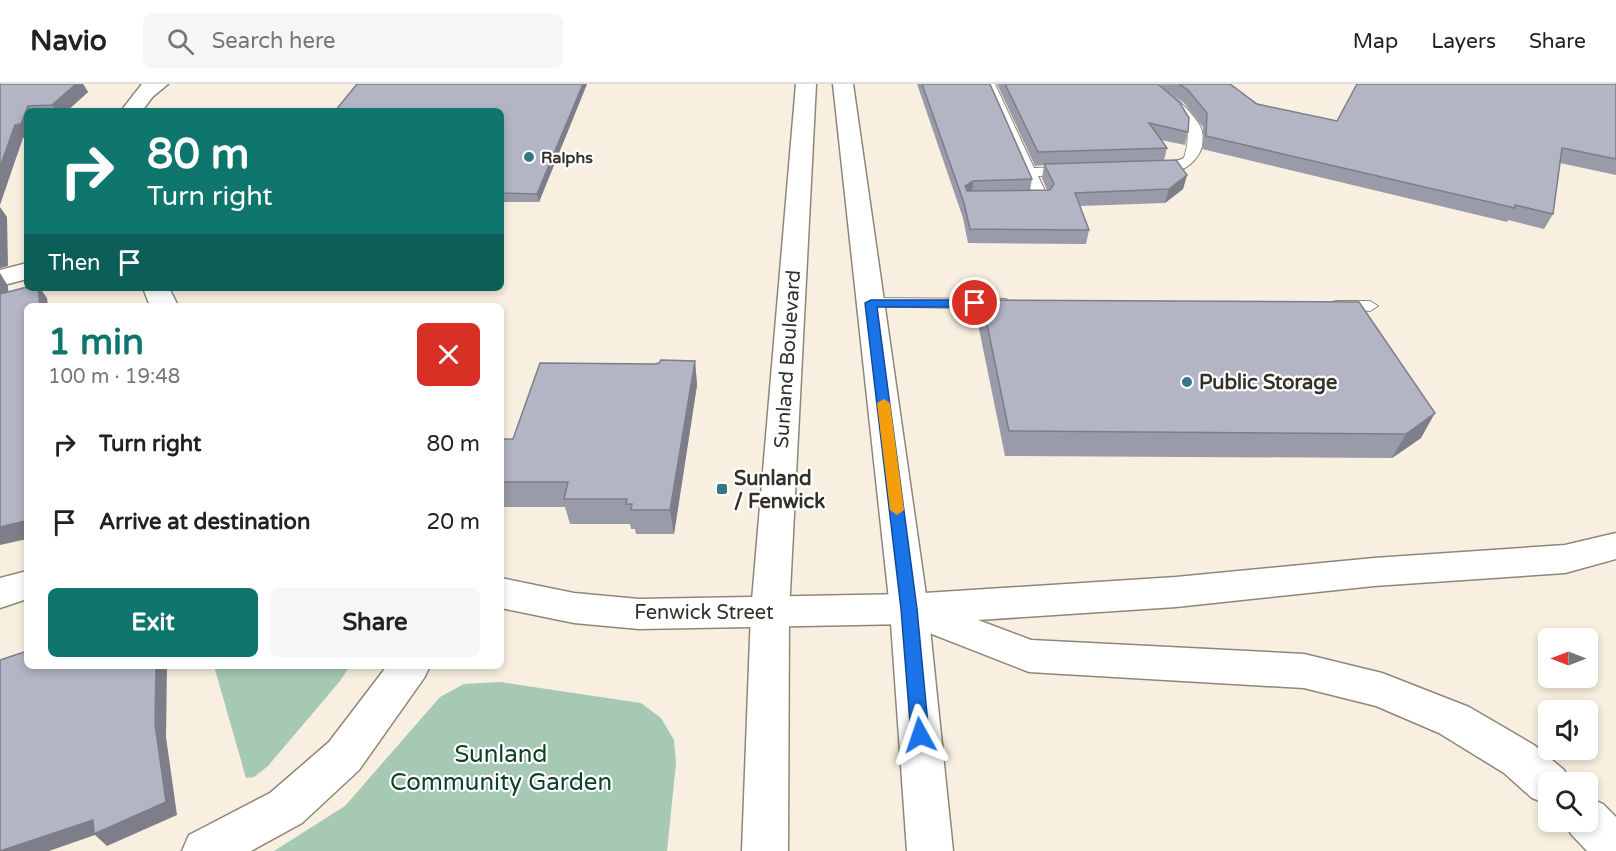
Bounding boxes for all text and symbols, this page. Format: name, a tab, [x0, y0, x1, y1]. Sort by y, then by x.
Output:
search box	[143, 14, 563, 68]
text: Navio	[30, 24, 107, 58]
icon: search	[164, 25, 197, 58]
text: Search here	[212, 28, 336, 54]
text: Map	[1353, 29, 1398, 54]
text: Layers	[1431, 29, 1496, 54]
text: Share	[1529, 29, 1586, 54]
text: 80 m	[147, 129, 249, 180]
icon: right	[48, 132, 126, 210]
place label: Ralphs	[541, 148, 593, 168]
marker: Ralphs	[522, 150, 536, 164]
text: Turn right	[147, 180, 273, 213]
icon: arrive	[113, 246, 146, 279]
text: Then	[48, 250, 101, 276]
street label: Sunland Boulevard	[770, 269, 806, 449]
pin	[949, 277, 1000, 328]
icon: arrive	[958, 286, 991, 319]
text: 1 min	[48, 321, 144, 364]
button: close	[417, 323, 480, 386]
text: 100 m · 19:48	[48, 365, 180, 389]
place label: Public Storage	[1199, 371, 1337, 395]
marker: Public Storage	[1180, 375, 1194, 389]
icon: right	[48, 428, 81, 461]
text: Turn right	[99, 431, 201, 457]
text: 80 m	[426, 431, 480, 457]
place label: Sunland / Fenwick	[734, 467, 825, 514]
marker: Sunland / Fenwick	[715, 482, 729, 496]
icon: arrive	[48, 506, 81, 539]
text: Arrive at destination	[99, 509, 310, 535]
text: 20 m	[426, 509, 480, 535]
button: Exit	[48, 588, 258, 657]
button: Share	[270, 588, 480, 657]
street label: Fenwick Street	[634, 601, 774, 625]
north arrow	[1538, 628, 1598, 688]
map controls	[1538, 628, 1598, 832]
button: sound	[1538, 700, 1598, 760]
position arrow	[888, 703, 952, 767]
park label: Sunland Community Garden	[390, 740, 612, 797]
button: search	[1538, 772, 1598, 832]

